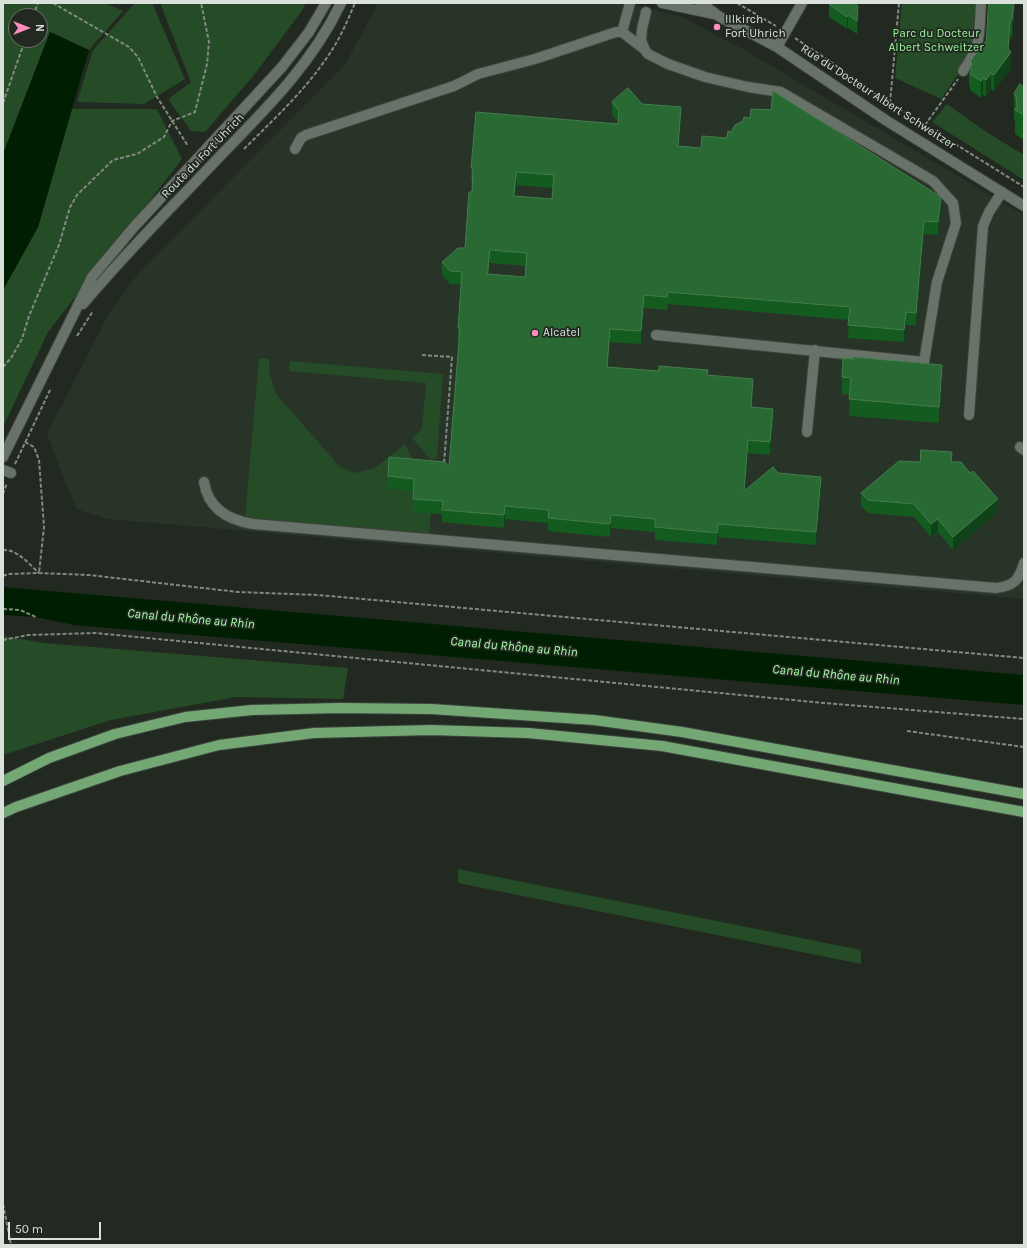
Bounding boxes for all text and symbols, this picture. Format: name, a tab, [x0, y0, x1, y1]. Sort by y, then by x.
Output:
north arrow	[8, 8, 48, 48]
place label: Illkirch Fort Uhrich	[725, 13, 786, 41]
marker: Illkirch Fort Uhrich	[712, 22, 722, 32]
text: N	[33, 24, 46, 32]
park label: Parc du Docteur Albert Schweitzer	[888, 27, 984, 55]
street label: Rue du Docteur Albert Schweitzer	[798, 41, 958, 153]
street label: Route du Fort Uhrich	[159, 111, 247, 201]
place label: Alcatel	[543, 326, 580, 340]
marker: Alcatel	[530, 328, 540, 338]
water label: Canal du Rhône au Rhin	[127, 606, 255, 632]
water label: Canal du Rhône au Rhin	[450, 634, 578, 660]
water label: Canal du Rhône au Rhin	[772, 662, 900, 688]
scale bar	[10, 1214, 103, 1240]
text: 50 m	[15, 1222, 43, 1236]

